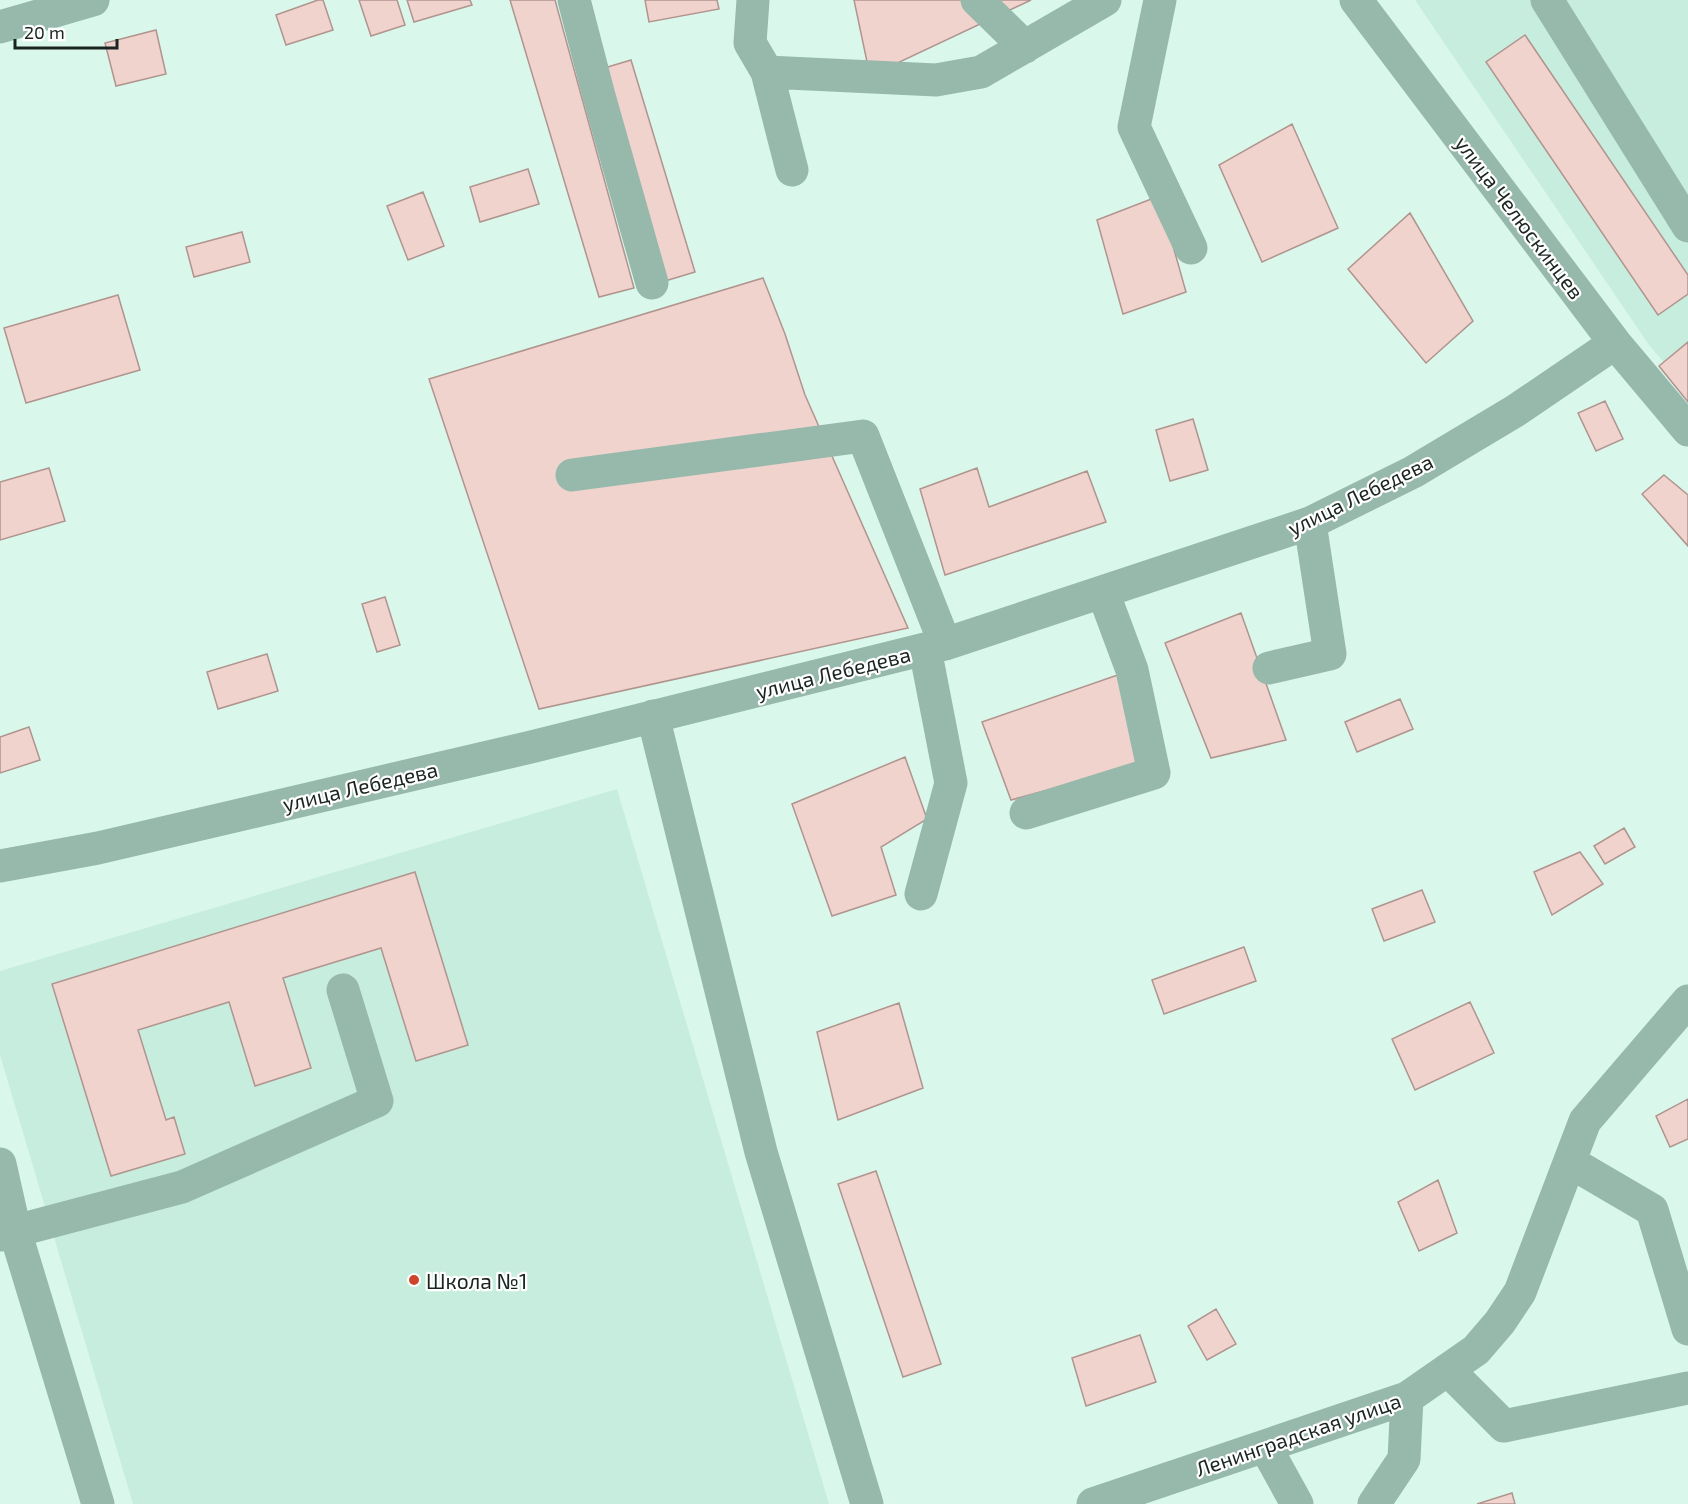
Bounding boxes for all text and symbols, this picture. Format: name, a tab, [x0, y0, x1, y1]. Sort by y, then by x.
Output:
scale bar	[15, 12, 117, 50]
text: 20 m	[24, 21, 65, 43]
street label: улица Челюскинцев	[1450, 130, 1590, 304]
street label: улица Лебедева	[1283, 448, 1437, 541]
street label: улица Лебедева	[753, 641, 913, 704]
street label: улица Лебедева	[280, 756, 440, 817]
place label: Школа №1	[426, 1268, 527, 1293]
marker: Школа №1	[407, 1273, 421, 1287]
street label: Ленинградская улица	[1192, 1387, 1404, 1482]

